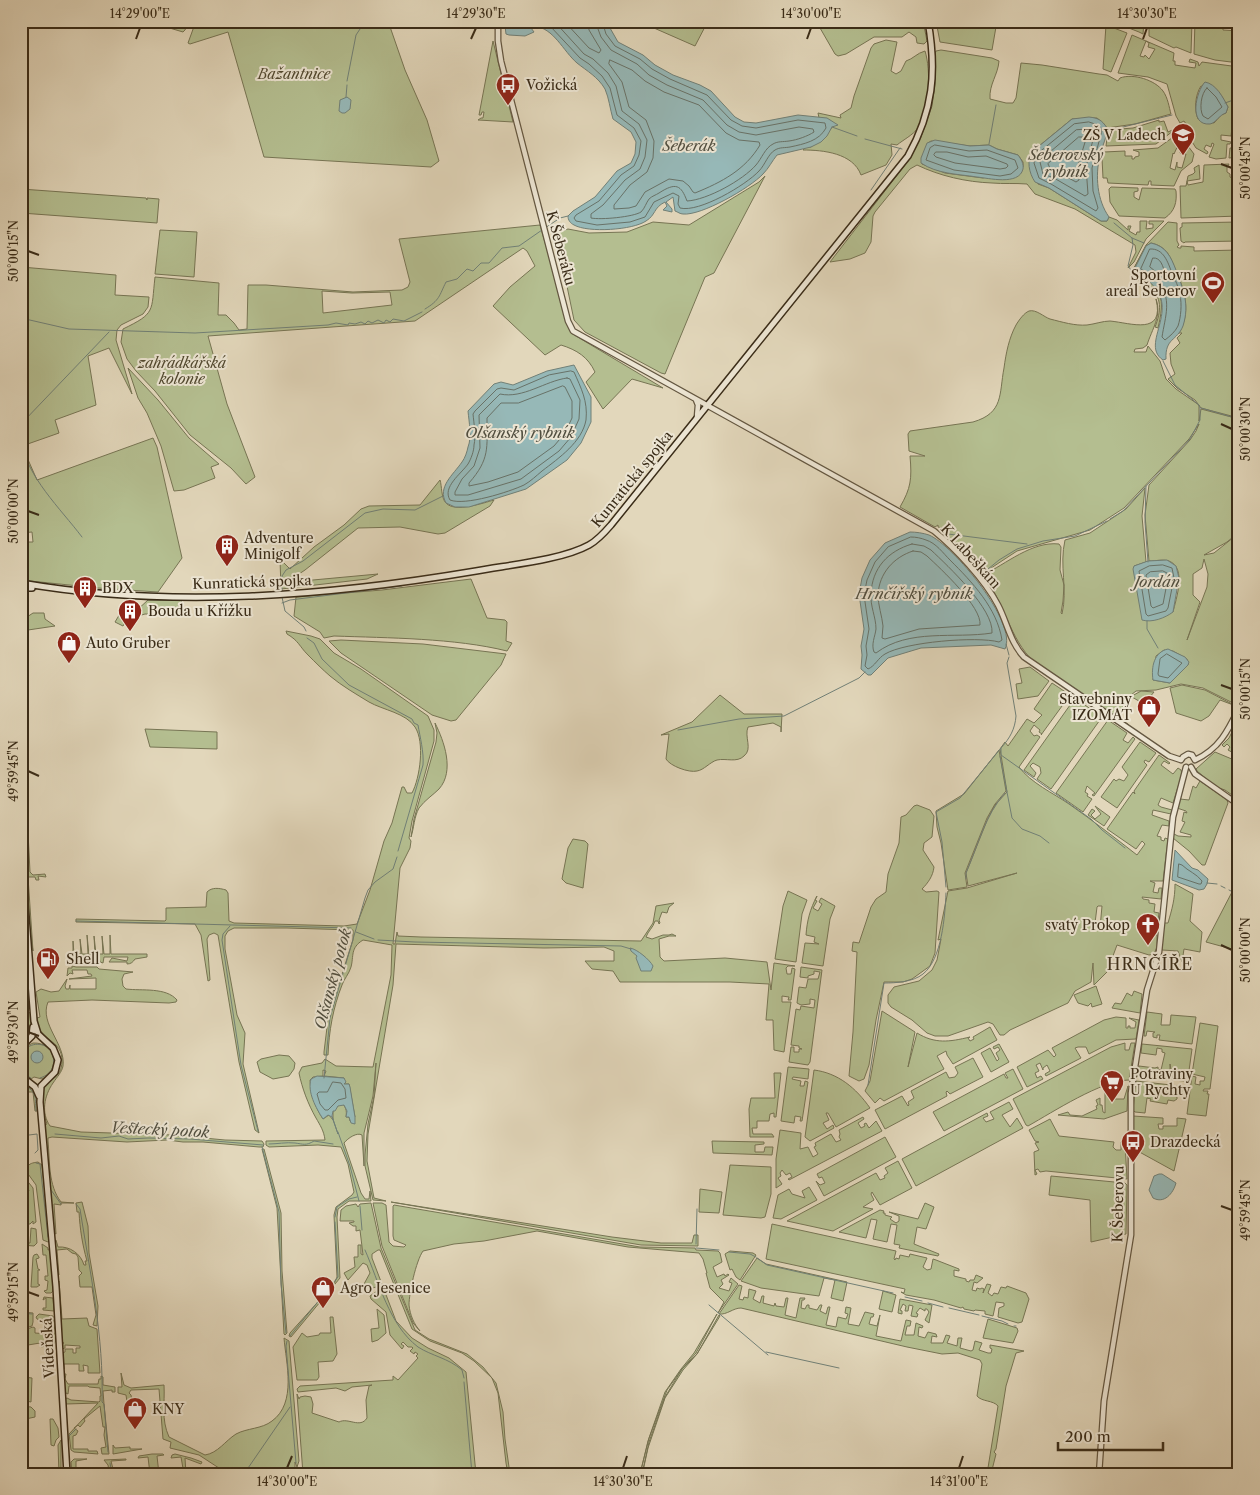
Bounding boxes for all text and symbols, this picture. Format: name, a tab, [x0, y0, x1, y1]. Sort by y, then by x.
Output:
text: 14°29'00"E	[110, 6, 170, 21]
text: 14°29'30"E	[446, 6, 506, 21]
text: 14°30'00"E	[781, 6, 841, 21]
text: 14°30'30"E	[1117, 6, 1177, 21]
park label: Bažantnice	[257, 65, 332, 83]
bus stop icon: Vožická	[495, 72, 521, 106]
place label: Vožická	[525, 76, 578, 94]
school or university icon: ZŠ V Ladech	[1170, 122, 1196, 156]
place label: ZŠ V Ladech	[1083, 125, 1166, 144]
water label: Šeberák	[661, 136, 716, 155]
text: 50°00'45"N	[1238, 136, 1253, 200]
water label: Šeberovský rybník	[1028, 145, 1104, 181]
street label: K Šeberáku	[542, 208, 581, 288]
text: 50°00'15"N	[6, 220, 21, 282]
place label: Sportovní areál Šeberov	[1106, 266, 1196, 300]
sports icon: Sportovní areál Šeberov	[1200, 270, 1226, 304]
park label: zahrádkářská kolonie	[137, 354, 227, 388]
text: 50°00'30"N	[1238, 397, 1253, 461]
water label: Olšanský rybník	[465, 423, 575, 442]
street label: Kunratická spojka	[587, 427, 677, 531]
text: 50°00'00"N	[6, 478, 21, 544]
street label: K Labeškám	[937, 520, 1005, 592]
place label: Adventure Minigolf	[243, 529, 314, 563]
building icon: Adventure Minigolf	[214, 533, 240, 567]
street label: Kunratická spojka	[192, 571, 313, 593]
water label: Jordán	[1130, 572, 1180, 591]
building icon: BDX	[72, 575, 98, 609]
place label: BDX	[102, 579, 134, 597]
water label: Hrnčířský rybník	[854, 584, 973, 603]
building icon: Bouda u Křížku	[117, 598, 143, 632]
place label: Bouda u Křížku	[148, 602, 252, 620]
shop icon: Auto Gruber	[56, 630, 82, 664]
place label: Auto Gruber	[85, 634, 170, 652]
text: 50°00'15"N	[1238, 658, 1253, 720]
place label: Stavebniny IZOMAT	[1059, 690, 1133, 724]
shop icon: Stavebniny IZOMAT	[1136, 694, 1162, 728]
text: 49°59'45"N	[6, 740, 21, 802]
church icon: svatý Prokop	[1135, 912, 1161, 946]
place label: svatý Prokop	[1045, 916, 1130, 934]
text: 50°00'00"N	[1238, 917, 1253, 983]
water label: Olšanský potok	[310, 926, 355, 1031]
fuel station icon: Shell	[35, 946, 61, 980]
place label: Shell	[66, 950, 99, 968]
district label: HRNČÍŘE	[1107, 953, 1193, 974]
text: 49°59'30"N	[6, 1001, 21, 1063]
place label: Potraviny U Rychty	[1130, 1065, 1194, 1099]
supermarket icon: Potraviny U Rychty	[1099, 1069, 1125, 1103]
water label: Vestecký potok	[110, 1117, 210, 1142]
bus stop icon: Drazdecká	[1120, 1129, 1146, 1163]
place label: Drazdecká	[1150, 1133, 1221, 1151]
street label: K Šeberovu	[1107, 1165, 1128, 1243]
text: 49°59'45"N	[1238, 1179, 1253, 1241]
text: 49°59'15"N	[6, 1262, 21, 1322]
shop icon: Agro Jesenice	[310, 1275, 336, 1309]
place label: Agro Jesenice	[339, 1279, 431, 1297]
street label: Vídeňská	[37, 1317, 59, 1380]
shop icon: KNY	[122, 1396, 148, 1430]
place label: KNY	[152, 1400, 185, 1418]
scale bar	[1058, 1420, 1162, 1452]
text: 200 m	[1065, 1427, 1111, 1446]
text: 14°30'00"E	[257, 1474, 317, 1489]
text: 14°30'30"E	[593, 1474, 653, 1489]
text: 14°31'00"E	[930, 1474, 988, 1489]

